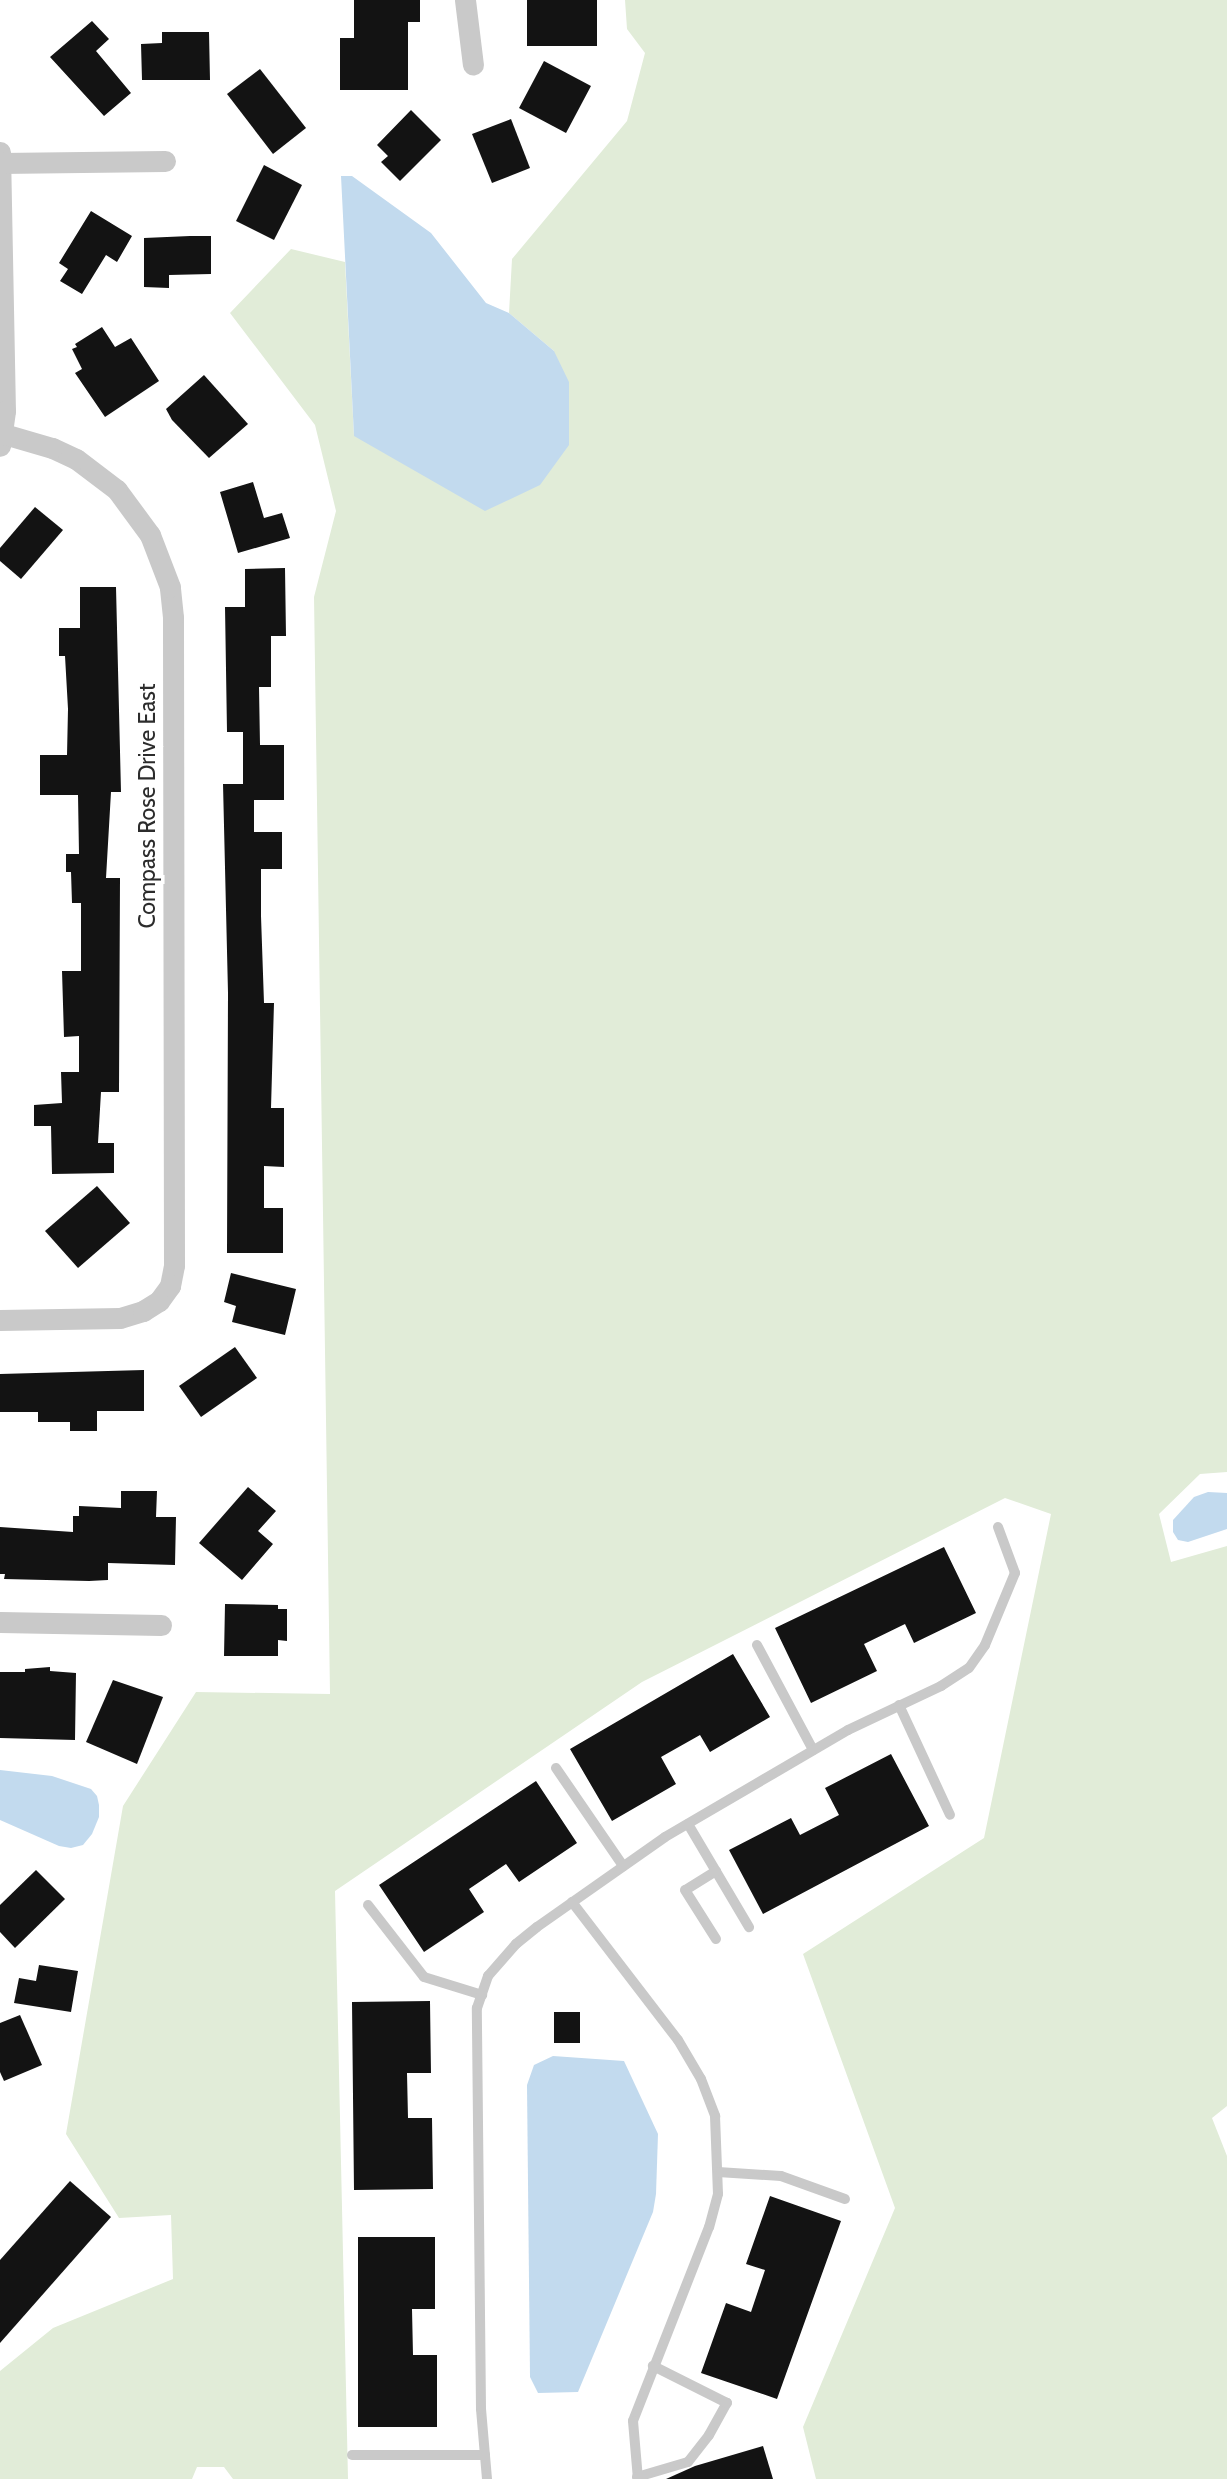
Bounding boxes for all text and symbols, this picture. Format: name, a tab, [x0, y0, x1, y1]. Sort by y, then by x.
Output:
street label: Compass Rose Drive East	[133, 683, 161, 929]

